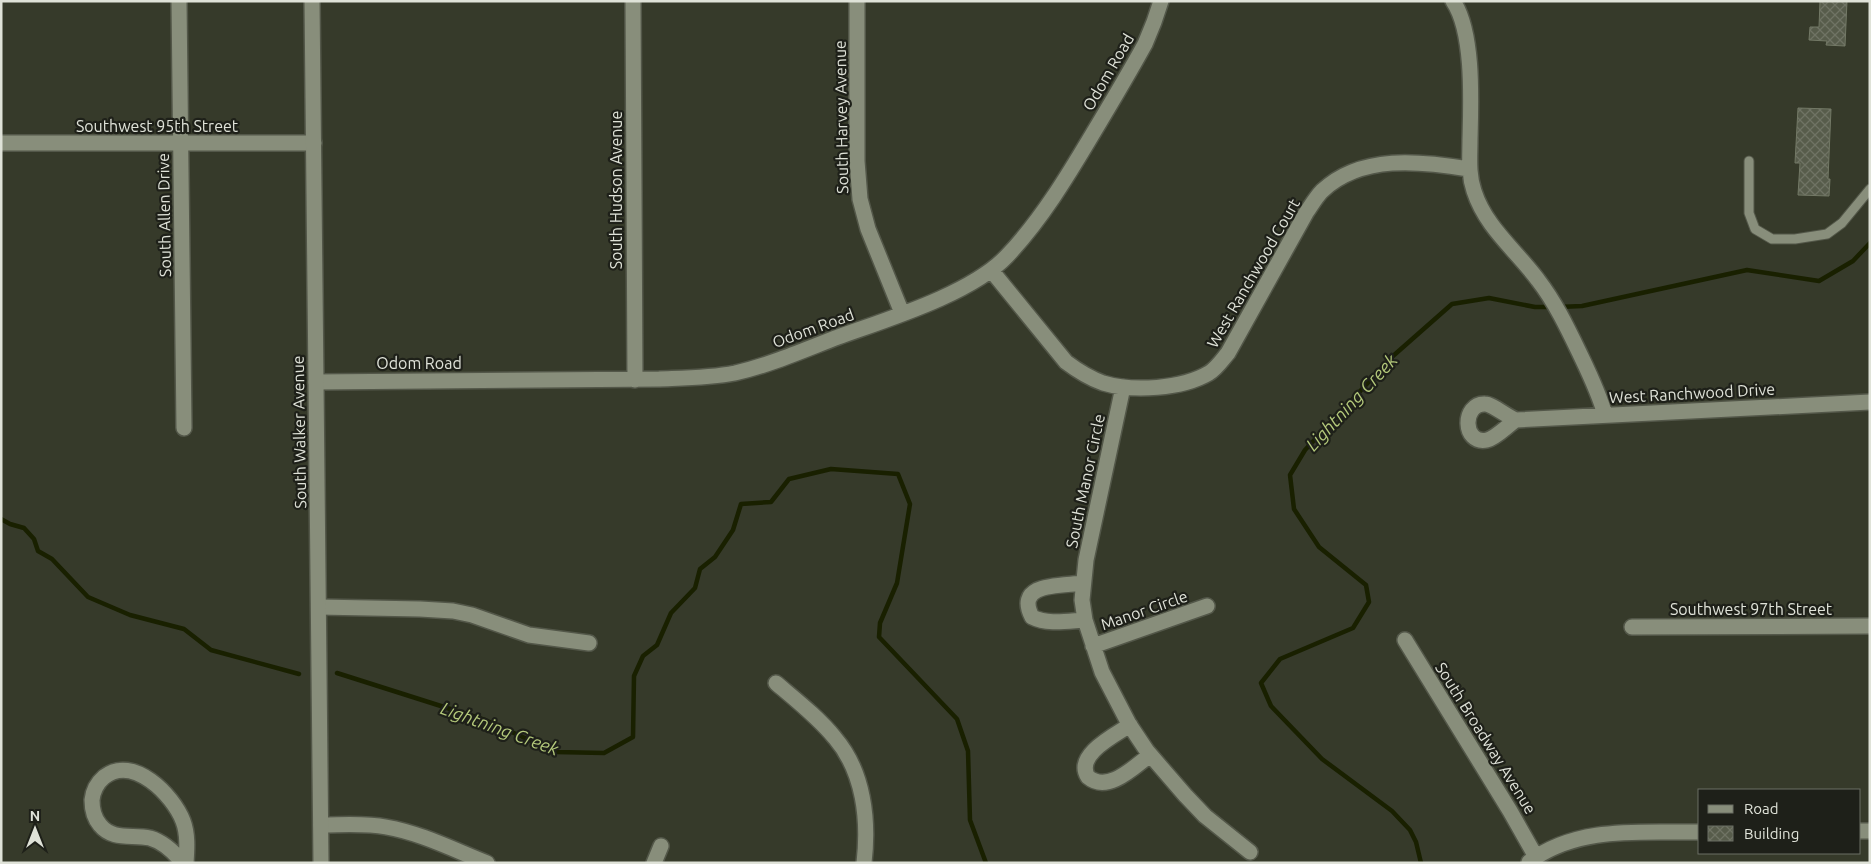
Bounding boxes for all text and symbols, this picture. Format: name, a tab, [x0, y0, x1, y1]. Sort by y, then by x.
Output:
street label: Odom Road	[1079, 30, 1137, 114]
street label: South Harvey Avenue	[831, 40, 851, 194]
street label: South Hudson Avenue	[607, 111, 625, 269]
street label: Southwest 95th Street	[76, 117, 239, 135]
street label: South Allen Drive	[154, 153, 174, 277]
street label: West Ranchwood Court	[1203, 195, 1303, 351]
street label: Odom Road	[770, 305, 856, 351]
water label: Lightning Creek	[1301, 349, 1401, 454]
street label: Odom Road	[376, 354, 462, 372]
street label: South Walker Avenue	[289, 355, 309, 509]
street label: West Ranchwood Drive	[1609, 380, 1775, 406]
street label: South Manor Circle	[1062, 412, 1108, 550]
street label: Manor Circle	[1098, 587, 1190, 633]
street label: Southwest 97th Street	[1670, 600, 1833, 618]
street label: South Broadway Avenue	[1432, 659, 1540, 817]
water label: Lightning Creek	[438, 697, 562, 759]
legend	[1698, 789, 1861, 854]
text: Road	[1744, 800, 1779, 817]
north arrow	[10, 804, 60, 854]
text: N	[30, 808, 40, 824]
text: Building	[1744, 825, 1799, 842]

